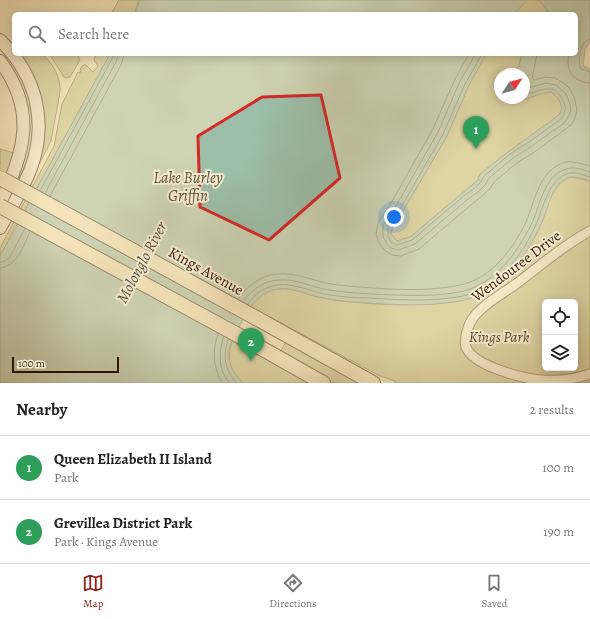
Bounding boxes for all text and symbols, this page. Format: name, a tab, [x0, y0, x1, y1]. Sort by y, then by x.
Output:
search box	[12, 12, 578, 56]
icon: search	[26, 23, 48, 45]
text: Search here	[58, 24, 129, 44]
north arrow	[494, 68, 530, 104]
pin: 1	[463, 116, 489, 149]
water label: Lake Burley Griffin	[153, 167, 223, 207]
your location	[384, 207, 404, 227]
water label: Molonglo River	[111, 218, 173, 307]
street label: Wendouree Drive	[466, 226, 565, 307]
street label: Kings Avenue	[165, 242, 247, 300]
map controls	[542, 299, 578, 371]
button: locate	[542, 299, 578, 335]
park label: Kings Park	[469, 327, 530, 347]
pin: 2	[238, 328, 264, 361]
button: layers	[542, 335, 578, 371]
scale bar	[12, 355, 119, 374]
text: 100 m	[18, 356, 45, 371]
text: Nearby	[16, 398, 67, 421]
text: 2 results	[530, 401, 574, 418]
text: Queen Elizabeth II Island	[54, 449, 212, 469]
text: 1	[27, 459, 31, 476]
text: 100 m	[542, 459, 574, 476]
text: Park	[54, 469, 78, 486]
text: Grevillea District Park	[54, 513, 192, 533]
text: 2	[26, 523, 32, 540]
text: 190 m	[543, 523, 574, 540]
text: Park · Kings Avenue	[54, 533, 158, 550]
tab: Map	[82, 572, 104, 611]
tab: Directions	[269, 572, 317, 611]
tab: Saved	[481, 572, 508, 611]

